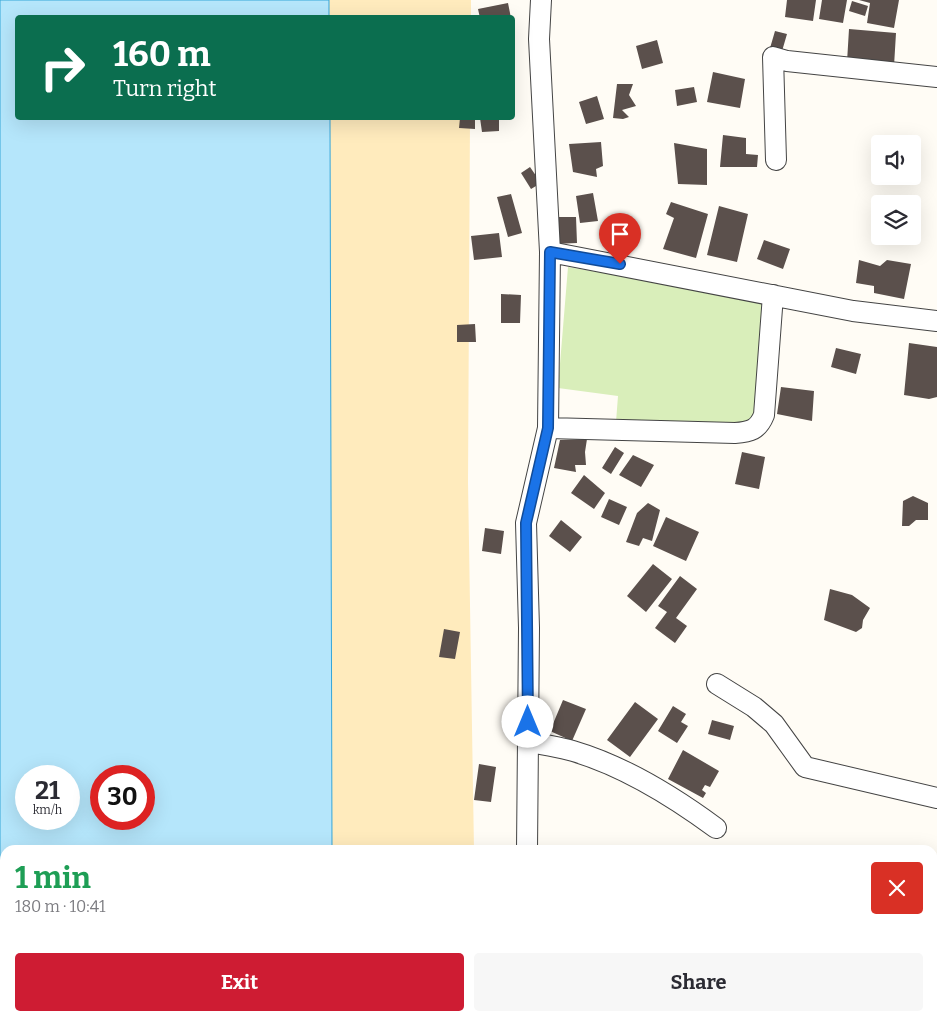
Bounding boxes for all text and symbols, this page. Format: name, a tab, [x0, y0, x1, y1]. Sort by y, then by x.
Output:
text: 160 m	[113, 33, 211, 75]
icon: right	[30, 35, 95, 100]
text: Turn right	[113, 75, 216, 102]
map controls	[871, 135, 921, 245]
button: sound	[871, 135, 921, 185]
button: layers	[871, 195, 921, 245]
pin	[599, 213, 641, 264]
icon: arrive	[606, 220, 634, 248]
position arrow	[501, 695, 553, 747]
speed limit sign: 30	[90, 765, 155, 830]
text: 21	[35, 776, 60, 806]
text: km/h	[33, 803, 62, 817]
text: 1 min	[15, 860, 91, 896]
button: close	[871, 862, 923, 914]
text: 180 m · 10:41	[15, 897, 106, 916]
button: Exit	[15, 953, 464, 1011]
button: Share	[474, 953, 923, 1011]

